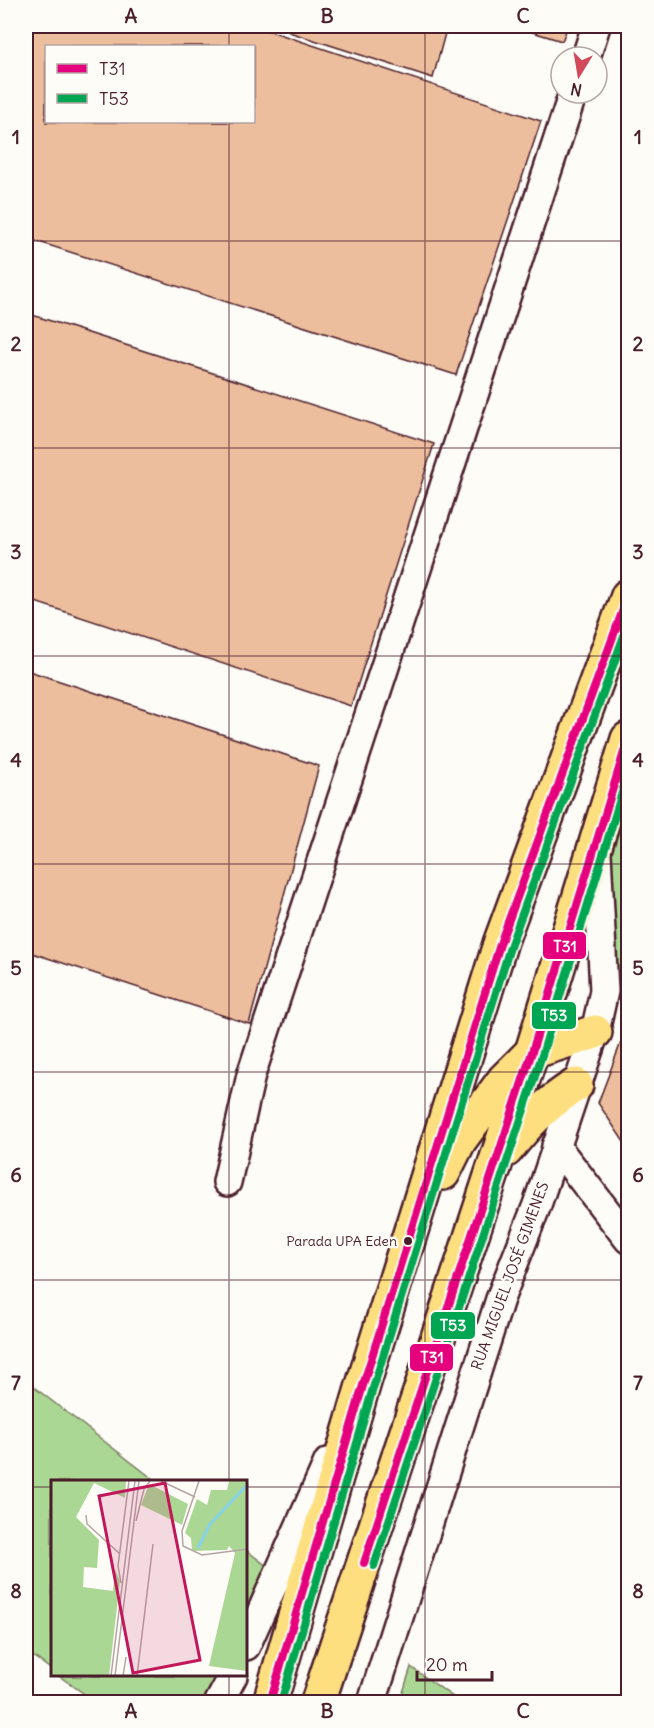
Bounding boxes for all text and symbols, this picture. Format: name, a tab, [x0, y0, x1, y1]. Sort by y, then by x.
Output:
text: A	[125, 3, 138, 28]
text: B	[320, 3, 334, 28]
text: C	[516, 3, 530, 28]
legend	[45, 45, 255, 123]
north arrow	[549, 45, 609, 105]
text: T31	[99, 57, 126, 80]
text: N	[569, 79, 583, 101]
text: T53	[99, 87, 129, 110]
text: 1	[12, 124, 20, 149]
text: 1	[634, 124, 642, 149]
text: 2	[11, 331, 22, 356]
text: 2	[633, 331, 644, 356]
text: 3	[10, 539, 22, 564]
text: 3	[632, 539, 644, 564]
text: 4	[10, 747, 22, 772]
text: 4	[632, 747, 644, 772]
line badge: T31	[542, 931, 587, 960]
text: T31	[553, 936, 577, 956]
text: 5	[10, 955, 22, 980]
text: 5	[632, 955, 644, 980]
line badge: T53	[531, 1001, 577, 1030]
text: T53	[541, 1005, 567, 1025]
text: 6	[10, 1162, 22, 1187]
text: 6	[632, 1162, 644, 1187]
street label: RUA MIGUEL JOSÉ GIMENES	[467, 1179, 552, 1373]
place label: Parada UPA Eden	[286, 1232, 397, 1250]
marker: Parada UPA Eden	[402, 1235, 414, 1247]
line badge: T53	[430, 1311, 476, 1340]
text: T53	[440, 1315, 466, 1335]
line badge: T31	[409, 1343, 454, 1372]
text: T31	[420, 1347, 444, 1367]
text: 7	[11, 1370, 21, 1395]
text: 7	[633, 1370, 643, 1395]
inset map	[51, 1480, 248, 1677]
text: 8	[10, 1578, 22, 1603]
text: 8	[632, 1578, 644, 1603]
scale bar	[417, 1644, 492, 1682]
text: 20 m	[426, 1653, 468, 1676]
text: A	[125, 1698, 138, 1723]
text: B	[320, 1698, 334, 1723]
text: C	[516, 1698, 530, 1723]

